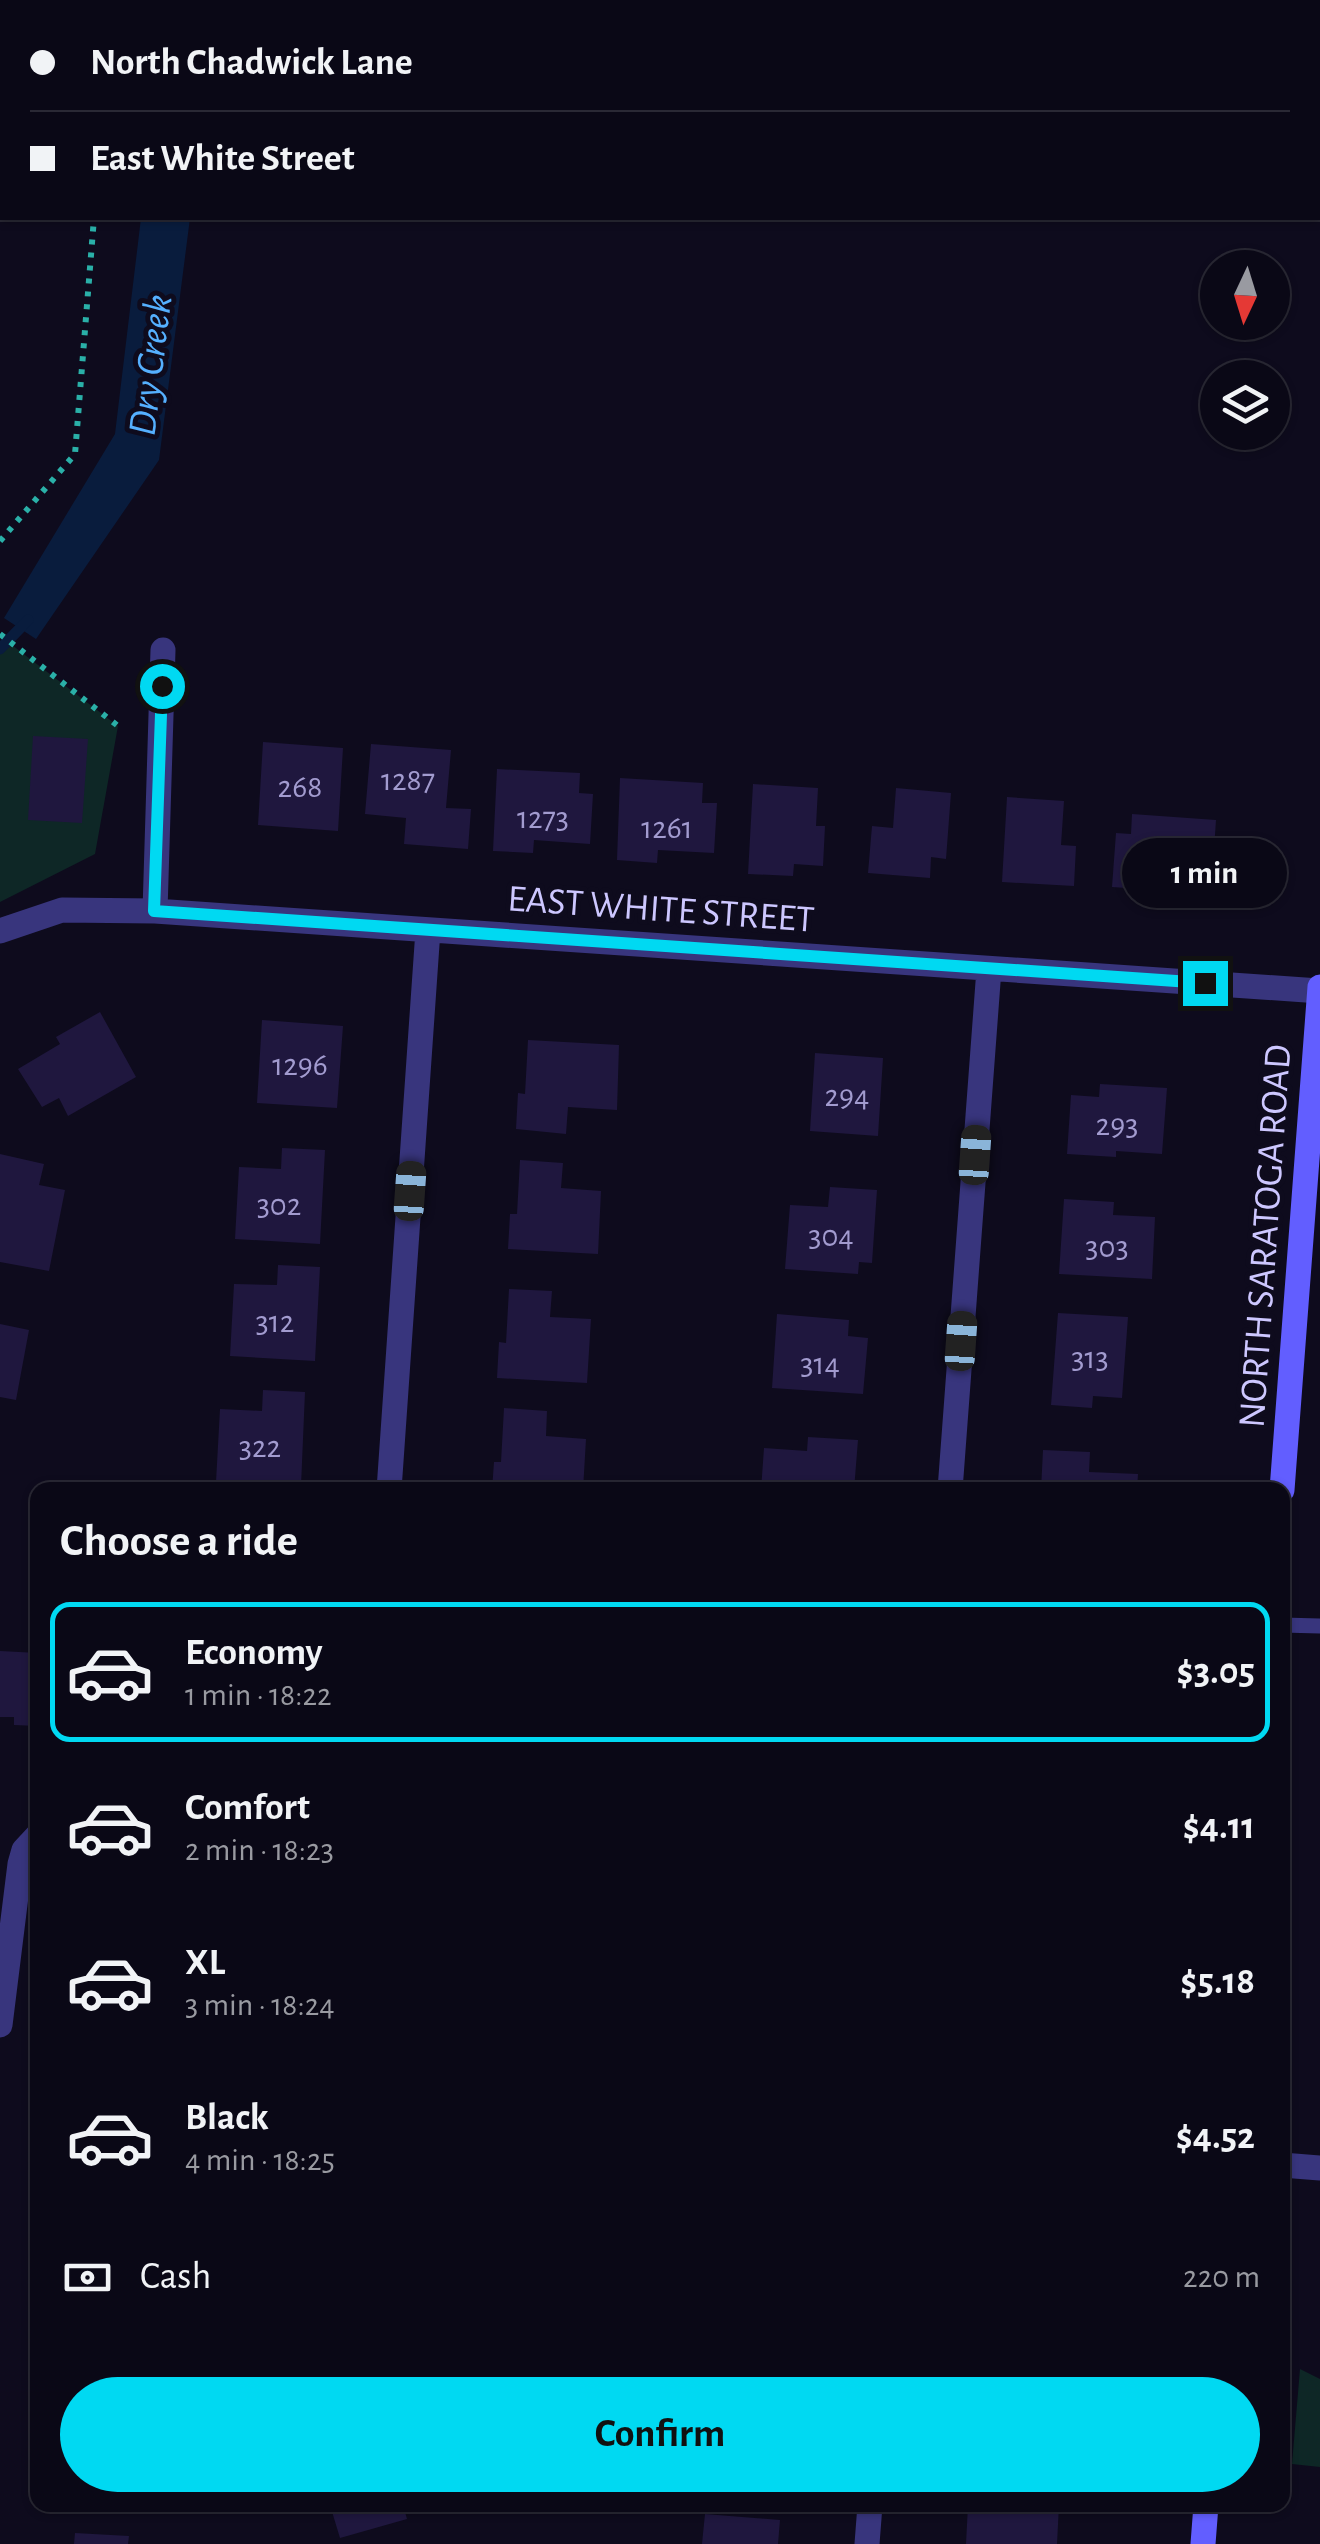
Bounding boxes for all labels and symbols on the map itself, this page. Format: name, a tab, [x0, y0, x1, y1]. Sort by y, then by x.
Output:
north arrow	[1200, 250, 1290, 340]
water label: Dry Creek	[123, 293, 179, 438]
route start	[140, 664, 185, 709]
house number: 1287	[381, 764, 435, 796]
house number: 268	[278, 771, 322, 803]
house number: 1273	[517, 802, 569, 834]
house number: 1261	[641, 812, 693, 844]
callout: 1 min	[1122, 838, 1288, 908]
street label: EAST WHITE STREET	[506, 880, 816, 940]
route end	[1183, 961, 1228, 1006]
street label: NORTH SARATOGA ROAD	[1234, 1043, 1298, 1429]
house number: 1296	[272, 1049, 328, 1081]
house number: 294	[825, 1080, 870, 1112]
house number: 293	[1096, 1109, 1138, 1141]
car	[958, 1124, 992, 1186]
car	[393, 1160, 427, 1222]
house number: 302	[257, 1189, 301, 1221]
house number: 304	[808, 1220, 854, 1252]
house number: 303	[1085, 1231, 1129, 1263]
house number: 312	[256, 1306, 294, 1338]
car	[944, 1310, 978, 1372]
house number: 313	[1071, 1342, 1109, 1374]
house number: 314	[800, 1348, 840, 1380]
house number: 322	[239, 1431, 281, 1463]

